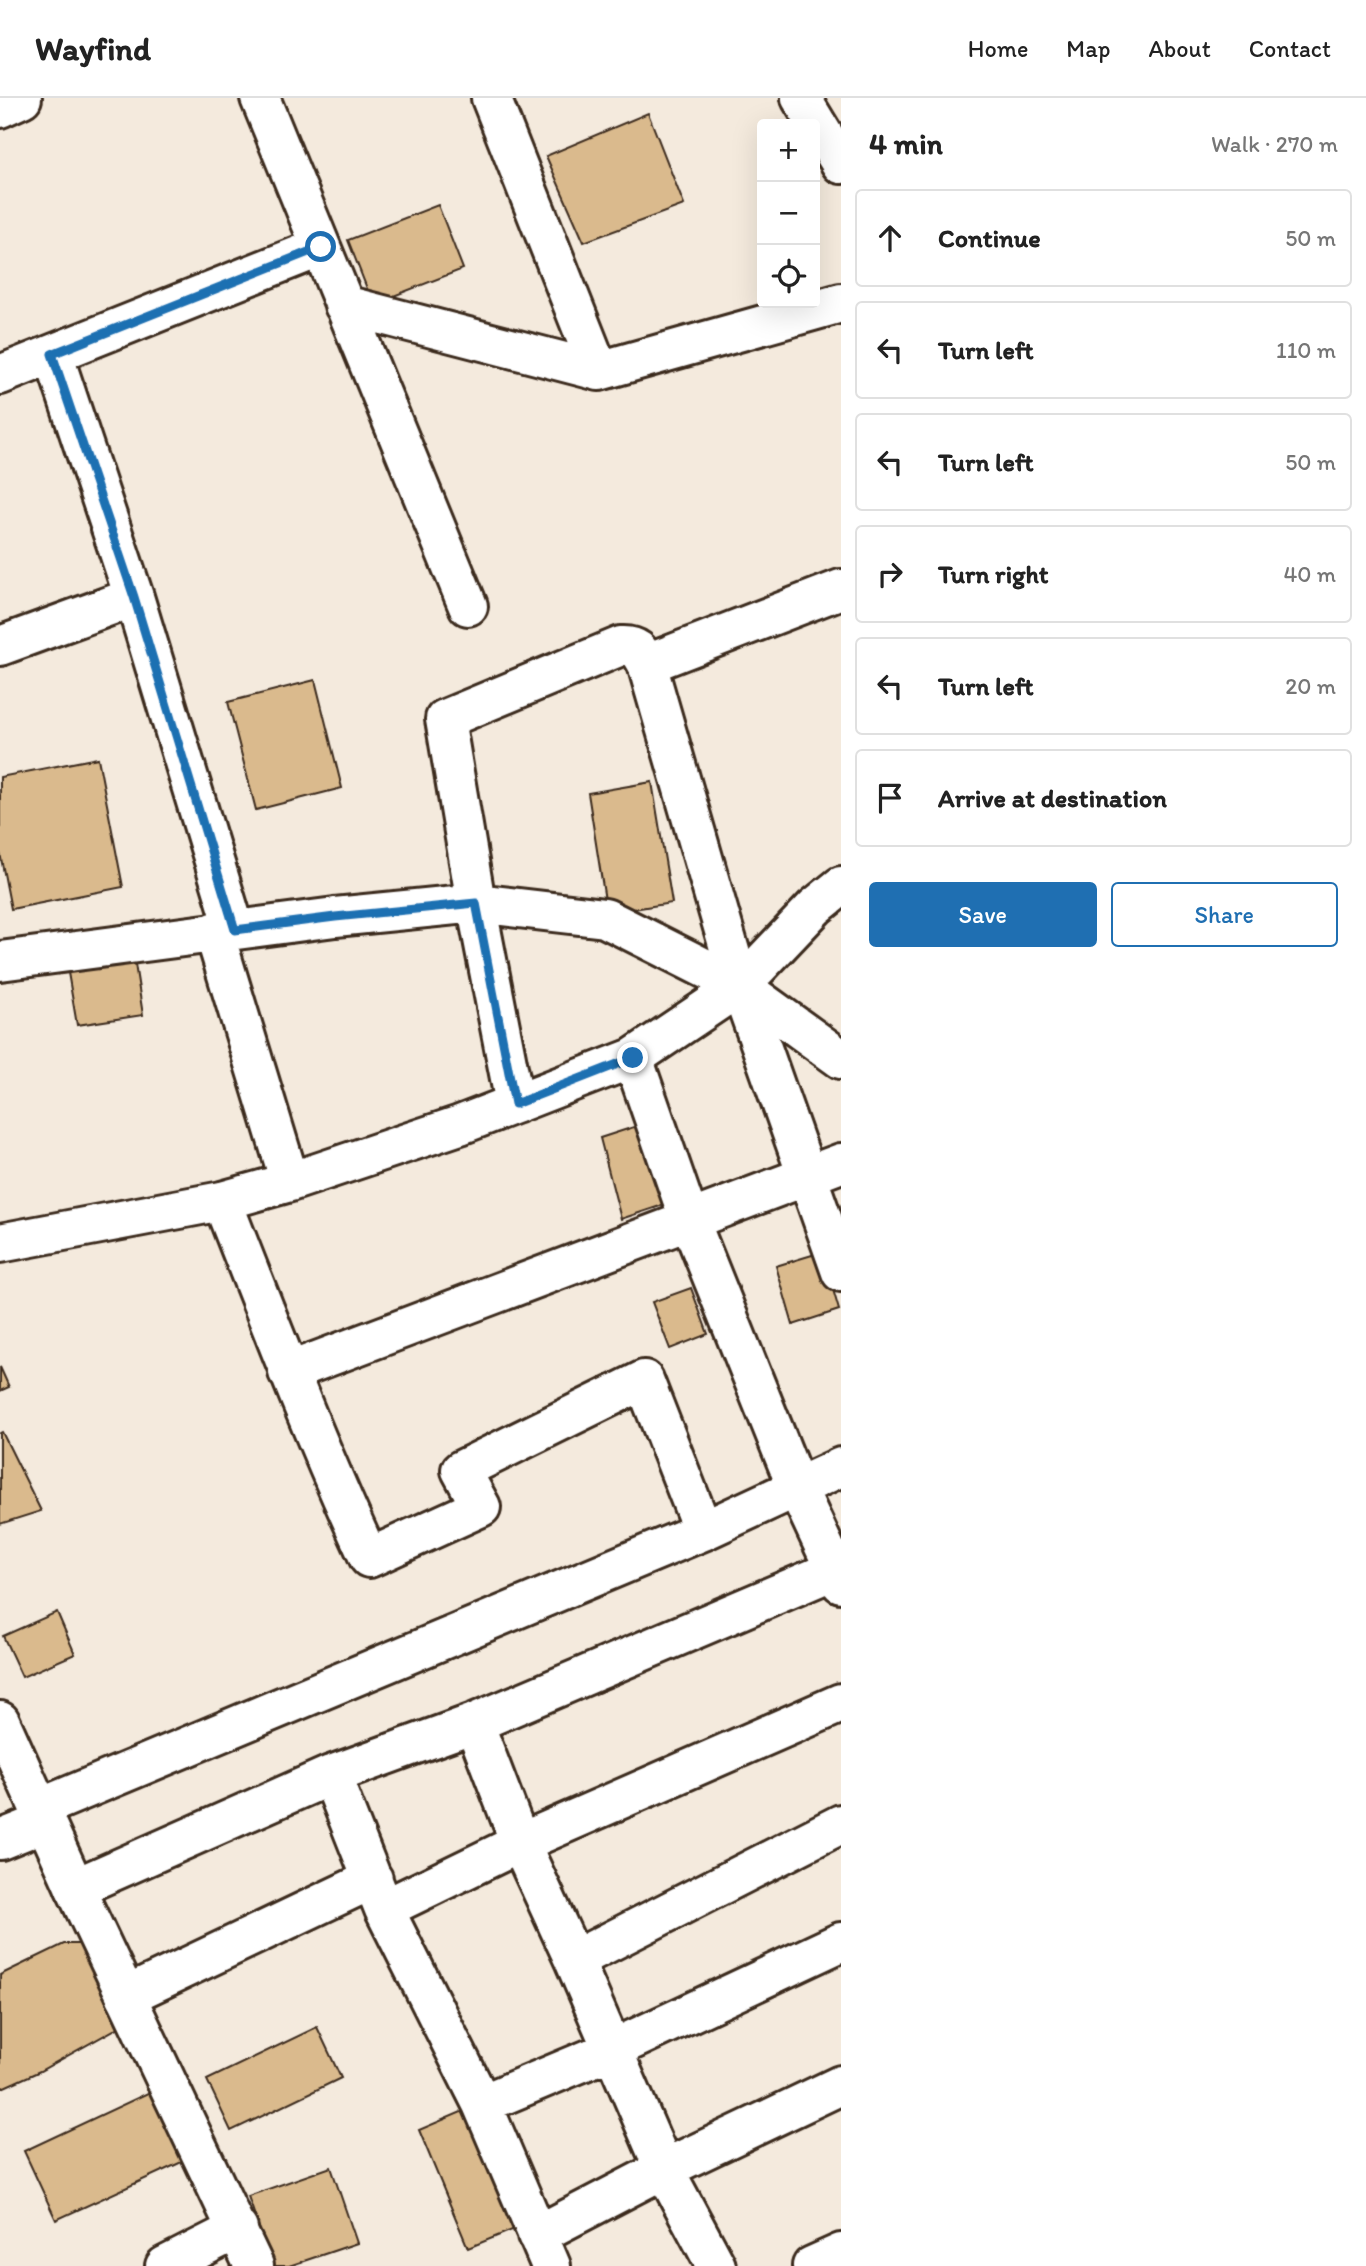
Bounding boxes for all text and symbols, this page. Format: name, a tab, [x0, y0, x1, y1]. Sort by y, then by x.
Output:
text: Wayfind	[35, 29, 151, 68]
text: Home	[968, 34, 1028, 63]
text: Map	[1066, 34, 1110, 63]
text: About	[1148, 34, 1211, 63]
text: Contact	[1249, 34, 1331, 63]
map controls	[757, 119, 820, 308]
button: +	[757, 119, 820, 182]
text: 4 min	[869, 125, 943, 162]
text: Walk · 270 m	[1211, 130, 1338, 158]
button: −	[757, 182, 820, 245]
icon: ahead	[871, 219, 909, 257]
text: Continue	[938, 222, 1041, 254]
text: 50 m	[1285, 224, 1336, 252]
route start	[305, 231, 336, 262]
button: locate	[757, 245, 820, 308]
icon: left	[871, 331, 909, 369]
text: Turn left	[938, 334, 1034, 366]
text: 110 m	[1276, 336, 1336, 364]
icon: left	[871, 443, 909, 481]
text: Turn left	[938, 446, 1034, 478]
text: 50 m	[1285, 448, 1336, 476]
icon: right	[871, 555, 909, 593]
text: Turn right	[938, 558, 1049, 590]
text: 40 m	[1283, 560, 1336, 588]
icon: left	[871, 667, 909, 705]
text: Turn left	[938, 670, 1034, 702]
text: 20 m	[1285, 672, 1336, 700]
icon: arrive	[871, 779, 909, 817]
text: Arrive at destination	[938, 782, 1167, 814]
button: Save	[869, 882, 1097, 947]
button: Share	[1111, 882, 1338, 947]
route end	[617, 1042, 648, 1073]

